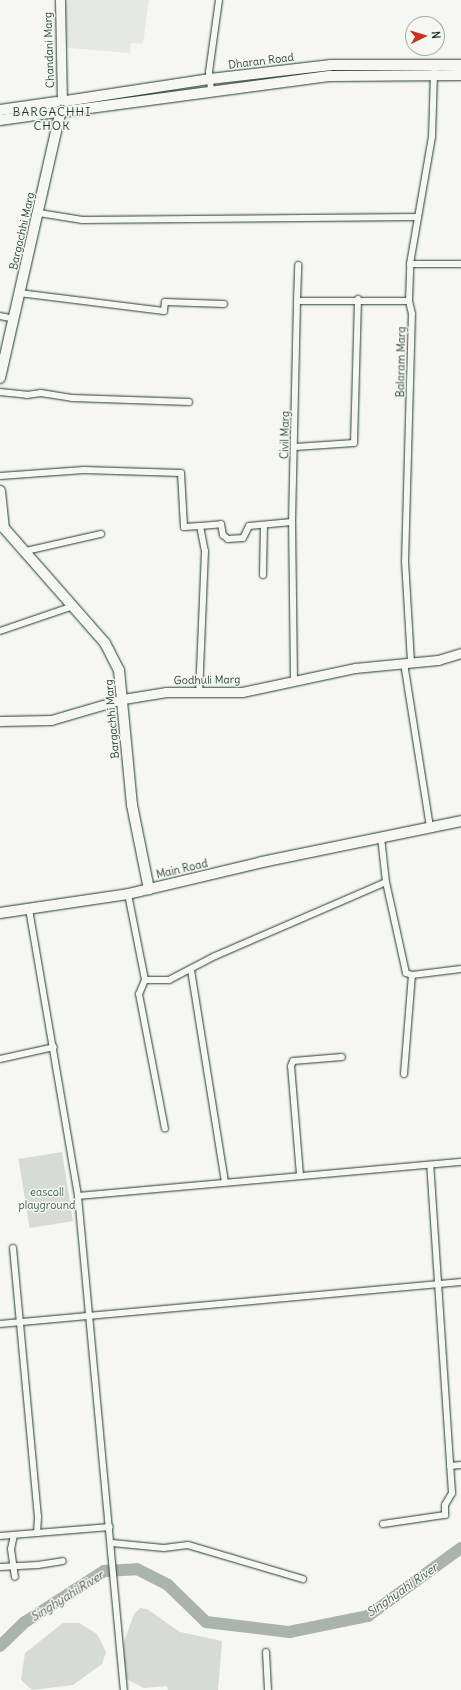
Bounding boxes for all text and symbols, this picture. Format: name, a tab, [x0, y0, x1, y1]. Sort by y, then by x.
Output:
street label: Chandani Marg	[41, 12, 57, 88]
north arrow	[405, 16, 445, 56]
text: N	[429, 31, 443, 39]
street label: Dharan Road	[228, 50, 294, 72]
district label: BARGACHHI CHOK	[13, 105, 91, 133]
street label: Bargachhi Marg	[7, 191, 37, 271]
street label: Balaram Marg	[394, 327, 408, 397]
street label: Civil Marg	[278, 411, 292, 459]
street label: Godhuli Marg	[174, 673, 240, 687]
street label: Bargachhi Marg	[102, 679, 122, 759]
street label: Main Road	[155, 857, 209, 881]
park label: eascoll playground	[18, 1186, 76, 1212]
water label: Singhyahi River	[364, 1560, 440, 1620]
water label: Singhyahi River	[28, 1568, 106, 1624]

